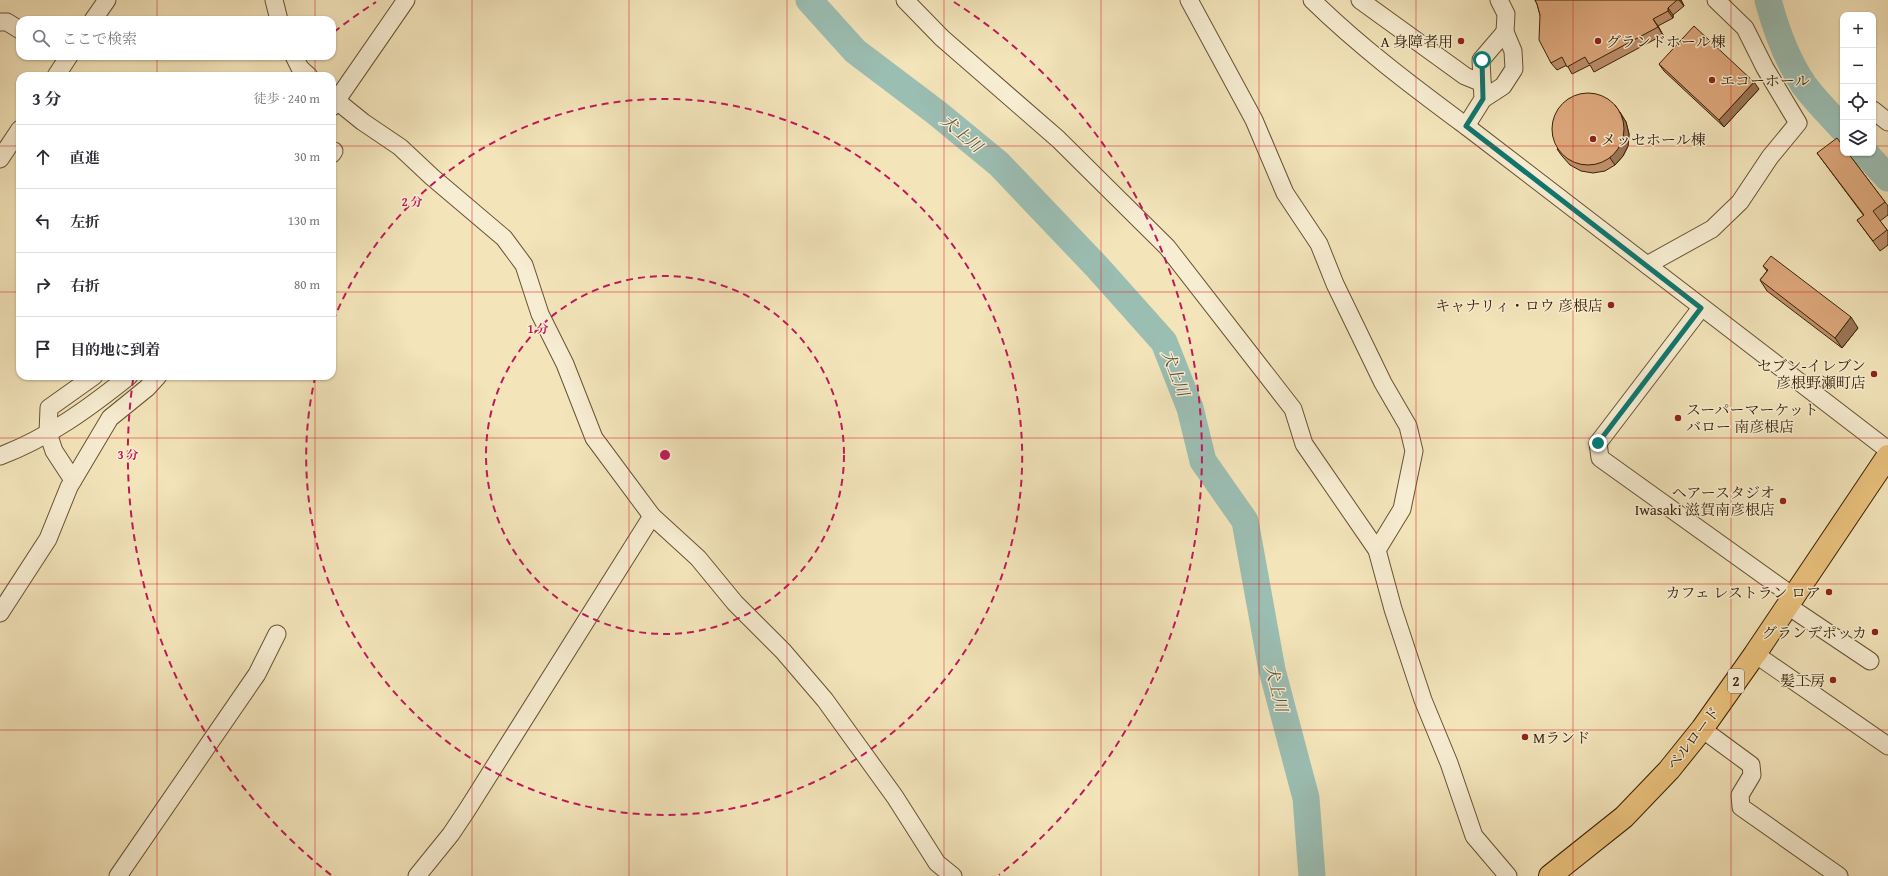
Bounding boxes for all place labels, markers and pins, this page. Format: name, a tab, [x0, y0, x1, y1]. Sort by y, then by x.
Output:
place label: A 身障者用	[1381, 31, 1453, 52]
place label: グランドホール棟	[1606, 31, 1726, 52]
marker: A 身障者用	[1456, 36, 1466, 46]
marker: グランドホール棟	[1593, 36, 1603, 46]
place label: エコーホール	[1720, 70, 1810, 91]
marker: エコーホール	[1707, 75, 1717, 85]
place label: メッセホール棟	[1601, 129, 1706, 150]
marker: メッセホール棟	[1588, 134, 1598, 144]
place label: キャナリィ・ロウ 彦根店	[1435, 295, 1603, 316]
marker: キャナリィ・ロウ 彦根店	[1606, 300, 1616, 310]
place label: セブン-イレブン 彦根野瀬町店	[1757, 355, 1866, 393]
marker: セブン-イレブン 彦根野瀬町店	[1869, 369, 1879, 379]
place label: スーパーマーケット バロー 南彦根店	[1686, 399, 1819, 437]
marker: スーパーマーケット バロー 南彦根店	[1673, 413, 1683, 423]
centre of rings	[658, 448, 672, 462]
place label: ヘアースタジオ Iwasaki 滋賀南彦根店	[1635, 482, 1775, 520]
marker: ヘアースタジオ Iwasaki 滋賀南彦根店	[1778, 496, 1788, 506]
place label: カフェ レストラン ロア	[1666, 582, 1821, 603]
marker: カフェ レストラン ロア	[1824, 587, 1834, 597]
place label: グランデポッカ	[1762, 622, 1867, 643]
marker: グランデポッカ	[1870, 627, 1880, 637]
place label: 髪工房	[1780, 670, 1825, 691]
marker: 髪工房	[1828, 675, 1838, 685]
place label: Mランド	[1533, 727, 1590, 748]
marker: Mランド	[1520, 732, 1530, 742]

